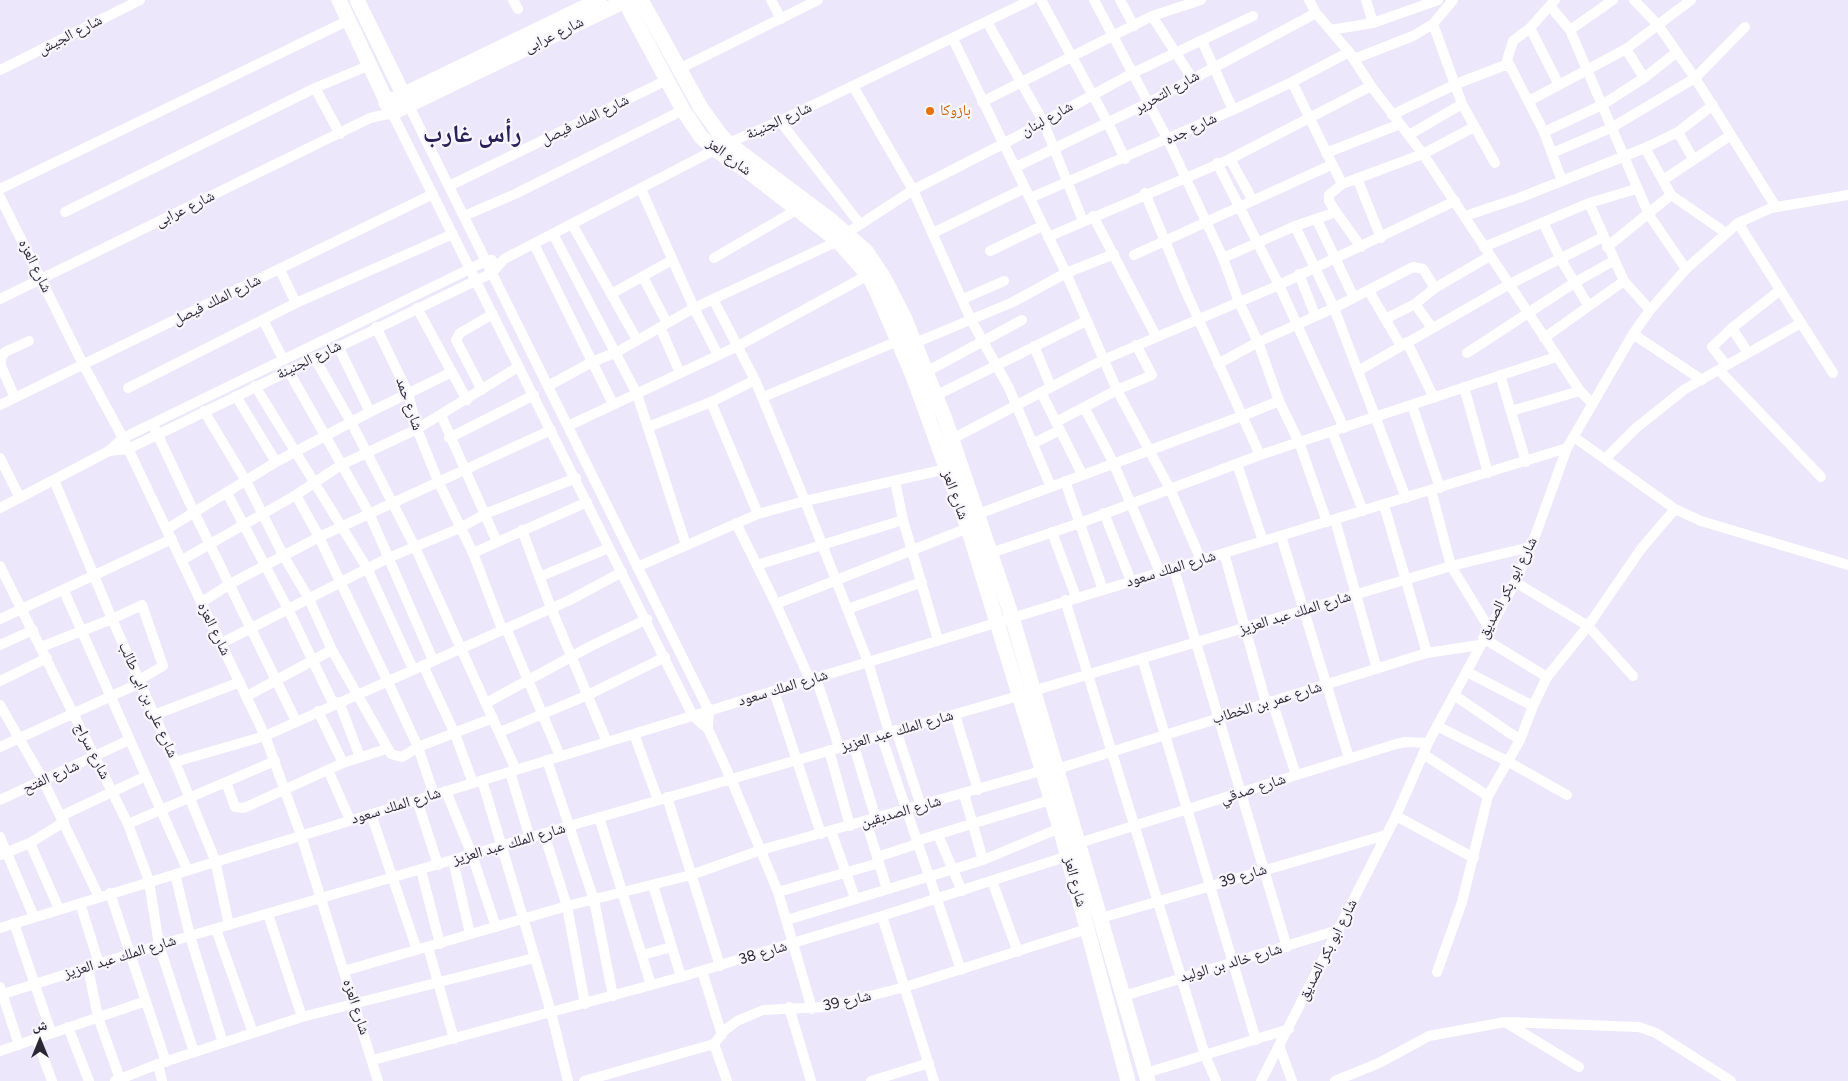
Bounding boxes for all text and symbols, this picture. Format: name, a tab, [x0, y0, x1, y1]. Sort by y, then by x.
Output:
street label: شارع الجيش	[35, 11, 105, 59]
street label: شارع عرابى	[521, 13, 587, 57]
street label: شارع التحرير	[1131, 67, 1203, 117]
street label: شارع الملك فيصل	[538, 91, 632, 149]
street label: شارع لبنان	[1018, 97, 1076, 141]
street label: شارع الجنينة	[743, 99, 815, 143]
place label: بازوكا	[940, 102, 971, 120]
marker: بازوكا	[924, 105, 936, 117]
street label: شارع جده	[1162, 109, 1220, 149]
district label: رأس غارب	[423, 120, 521, 150]
street label: شارع العز	[703, 134, 755, 180]
street label: شارع عرابى	[152, 187, 218, 231]
street label: شارع العزه	[14, 236, 56, 296]
street label: شارع الملك فيصل	[170, 271, 264, 329]
street label: شارع الجنينة	[274, 337, 344, 383]
street label: شارع حمد	[392, 375, 426, 433]
street label: شارع العز	[938, 468, 972, 522]
street label: شارع ابو بكر الصديق	[1475, 534, 1541, 642]
street label: شارع الملك سعود	[1124, 547, 1218, 591]
street label: شارع الملك عبد العزيز	[1237, 587, 1353, 639]
street label: شارع العزه	[193, 599, 235, 659]
street label: شارع على بن ابى طالب	[114, 639, 182, 761]
street label: شارع الملك سعود	[736, 666, 830, 710]
street label: شارع عمر بن الخطاب	[1210, 678, 1324, 728]
street label: شارع الملك عبد العزيز	[838, 706, 956, 756]
street label: شارع سراج	[70, 720, 114, 782]
street label: شارع الفتح	[20, 757, 82, 797]
street label: شارع صدقي	[1218, 770, 1288, 808]
street label: شارع الملك سعود	[349, 784, 443, 828]
street label: شارع الصديقين	[859, 792, 943, 832]
street label: شارع الملك عبد العزيز	[450, 819, 568, 869]
street label: شارع العز	[1060, 855, 1090, 909]
street label: شارع 39	[1217, 860, 1269, 892]
street label: شارع ابو بكر الصديق	[1295, 896, 1361, 1004]
street label: شارع الملك عبد العزيز	[62, 931, 178, 983]
street label: شارع 38	[737, 937, 789, 969]
street label: شارع خالد بن الوليد	[1178, 940, 1284, 986]
street label: شارع العزه	[339, 977, 373, 1037]
street label: شارع 39	[821, 987, 873, 1015]
north arrow	[15, 1016, 65, 1066]
text: ش	[33, 1017, 47, 1034]

